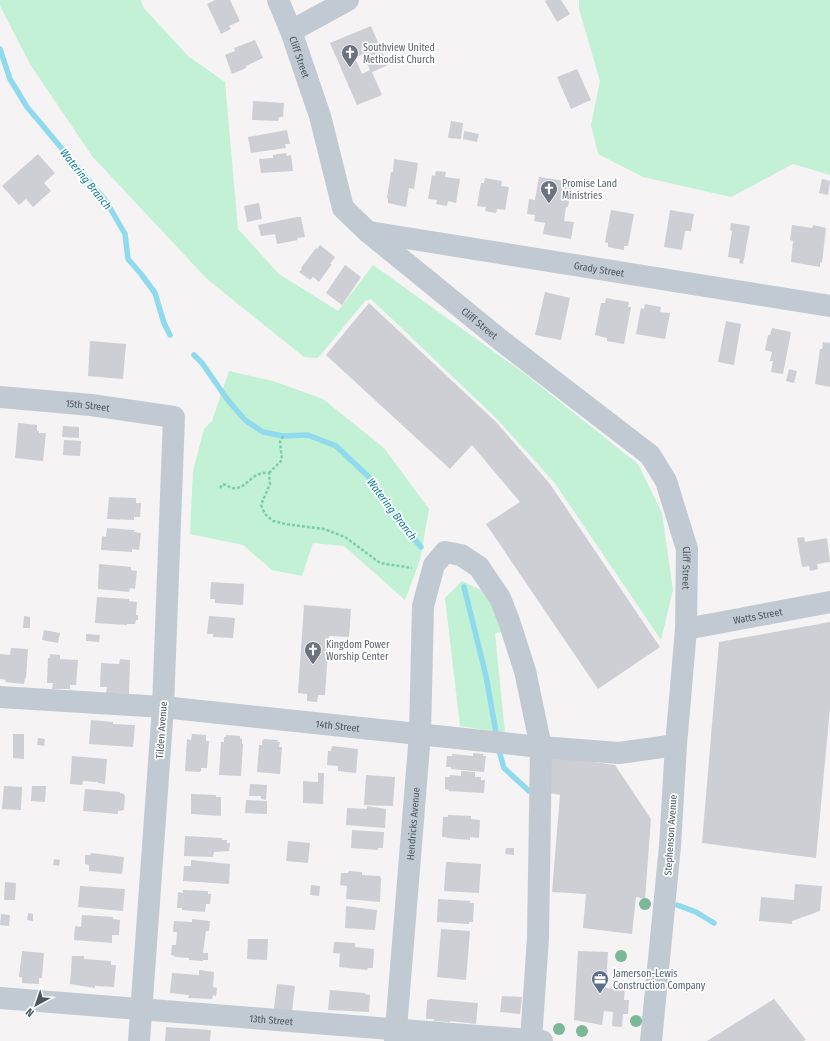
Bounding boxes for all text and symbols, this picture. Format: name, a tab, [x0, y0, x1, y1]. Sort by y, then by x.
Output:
street label: Cliff Street	[286, 35, 312, 80]
place label: Southview United Methodist Church	[363, 42, 435, 66]
church icon: Southview United Methodist Church	[340, 43, 360, 68]
water label: Watering Branch	[57, 146, 114, 213]
place label: Promise Land Ministries	[562, 178, 617, 202]
church icon: Promise Land Ministries	[539, 179, 559, 204]
street label: Grady Street	[573, 260, 626, 280]
street label: Cliff Street	[458, 305, 500, 343]
street label: 15th Street	[65, 398, 111, 415]
water label: Watering Branch	[364, 476, 419, 543]
street label: Cliff Street	[679, 545, 692, 590]
street label: Watts Street	[732, 606, 784, 627]
place label: Kingdom Power Worship Center	[326, 639, 390, 663]
church icon: Kingdom Power Worship Center	[303, 640, 323, 665]
street label: Tilden Avenue	[154, 701, 170, 759]
street label: 14th Street	[315, 718, 361, 735]
street label: Hendricks Avenue	[405, 787, 423, 861]
street label: Stephenson Avenue	[662, 794, 680, 876]
place label: Jamerson-Lewis Construction Company	[613, 968, 706, 992]
office icon: Jamerson-Lewis Construction Company	[590, 969, 610, 994]
north arrow	[16, 985, 56, 1025]
text: N	[23, 1005, 37, 1019]
street label: 13th Street	[249, 1013, 294, 1028]

